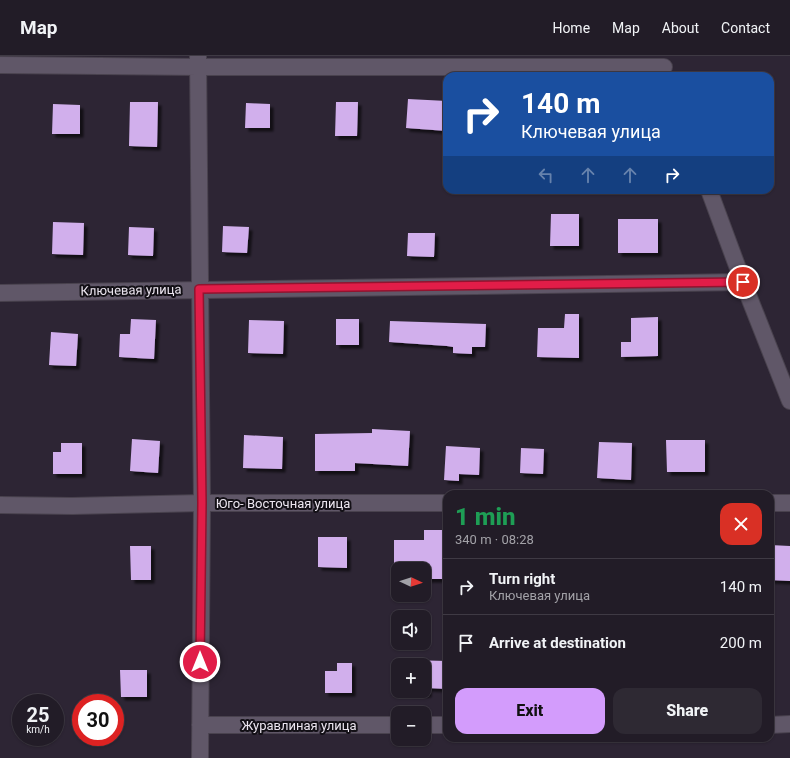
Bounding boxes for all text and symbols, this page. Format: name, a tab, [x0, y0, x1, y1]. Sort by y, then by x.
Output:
text: Map	[20, 16, 58, 39]
text: Home	[552, 20, 590, 36]
text: Map	[612, 20, 640, 36]
text: About	[662, 20, 699, 36]
text: Contact	[721, 20, 770, 36]
text: 140 m	[521, 87, 600, 120]
icon: right	[455, 88, 507, 140]
text: Ключевая улица	[521, 121, 661, 142]
icon: left	[535, 164, 557, 186]
icon: ahead	[577, 164, 599, 186]
icon: ahead	[619, 164, 641, 186]
icon: right	[661, 164, 683, 186]
pin	[726, 265, 760, 299]
icon: arrive	[732, 271, 754, 293]
street label: Ключевая улица	[80, 282, 182, 298]
street label: Юго- Восточная улица	[216, 496, 350, 511]
text: 1 min	[455, 503, 516, 531]
button: close	[720, 503, 762, 545]
text: 340 m · 08:28	[455, 532, 534, 547]
north arrow	[391, 562, 431, 602]
map controls	[391, 562, 431, 746]
text: Turn right	[489, 570, 555, 588]
icon: right	[455, 576, 477, 598]
text: 140 m	[720, 578, 762, 596]
text: Ключевая улица	[489, 588, 590, 603]
button: sound	[391, 610, 431, 650]
icon: arrive	[455, 632, 477, 654]
text: Arrive at destination	[489, 634, 626, 652]
text: 200 m	[720, 634, 762, 652]
position arrow	[179, 641, 221, 683]
button: +	[391, 658, 431, 698]
button: Exit	[455, 688, 605, 734]
button: Share	[613, 688, 762, 734]
speed limit sign: 30	[72, 694, 124, 746]
text: 25	[27, 703, 49, 727]
button: −	[391, 706, 431, 746]
street label: Журавлиная улица	[241, 718, 357, 733]
text: km/h	[26, 724, 50, 735]

